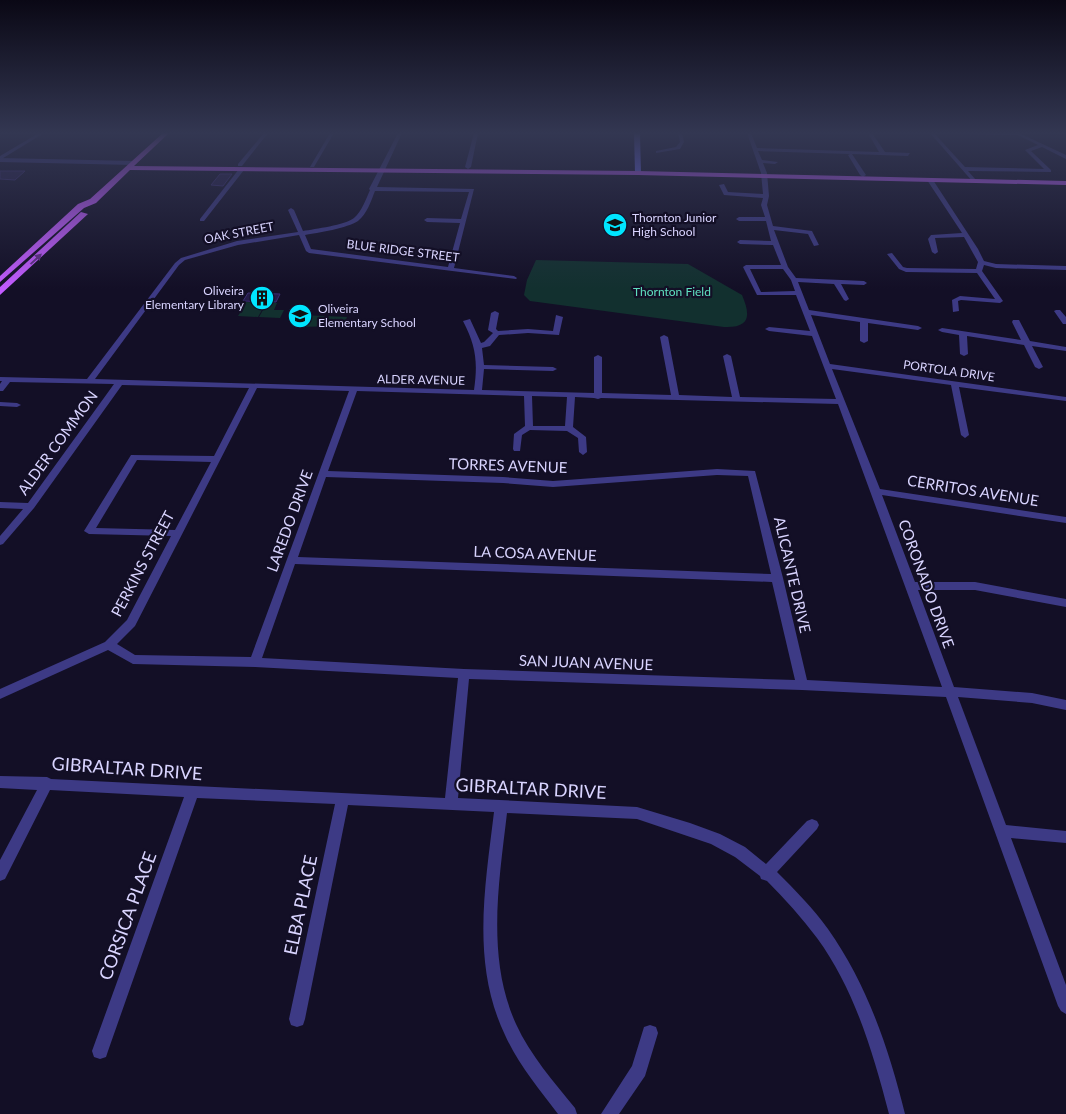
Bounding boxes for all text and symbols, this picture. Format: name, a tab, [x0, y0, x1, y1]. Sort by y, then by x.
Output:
place label: Thornton Junior High School	[632, 210, 717, 239]
school or university icon: Thornton Junior High School	[602, 212, 628, 238]
street label: OAK STREET	[203, 218, 275, 247]
street label: BLUE RIDGE STREET	[346, 236, 460, 265]
one-way arrow	[29, 253, 41, 265]
place label: Oliveira Elementary Library	[145, 283, 245, 312]
park label: Thornton Field	[633, 284, 711, 299]
building icon: Oliveira Elementary Library	[249, 285, 275, 311]
place label: Oliveira Elementary School	[318, 301, 416, 330]
school or university icon: Oliveira Elementary School	[287, 303, 313, 329]
street label: PORTOLA DRIVE	[902, 357, 996, 384]
street label: ALDER AVENUE	[377, 371, 465, 388]
street label: ALDER COMMON	[13, 387, 101, 498]
street label: TORRES AVENUE	[448, 454, 568, 476]
street label: LAREDO DRIVE	[262, 467, 316, 574]
street label: CERRITOS AVENUE	[906, 471, 1040, 509]
street label: PERKINS STREET	[107, 507, 178, 620]
street label: ALICANTE DRIVE	[771, 515, 815, 635]
street label: CORONADO DRIVE	[895, 517, 959, 651]
street label: LA COSA AVENUE	[473, 542, 597, 564]
street label: SAN JUAN AVENUE	[519, 651, 653, 673]
street label: GIBRALTAR DRIVE	[51, 752, 203, 784]
street label: GIBRALTAR DRIVE	[455, 773, 607, 803]
street label: CORSICA PLACE	[94, 849, 160, 983]
street label: ELBA PLACE	[279, 853, 321, 957]

